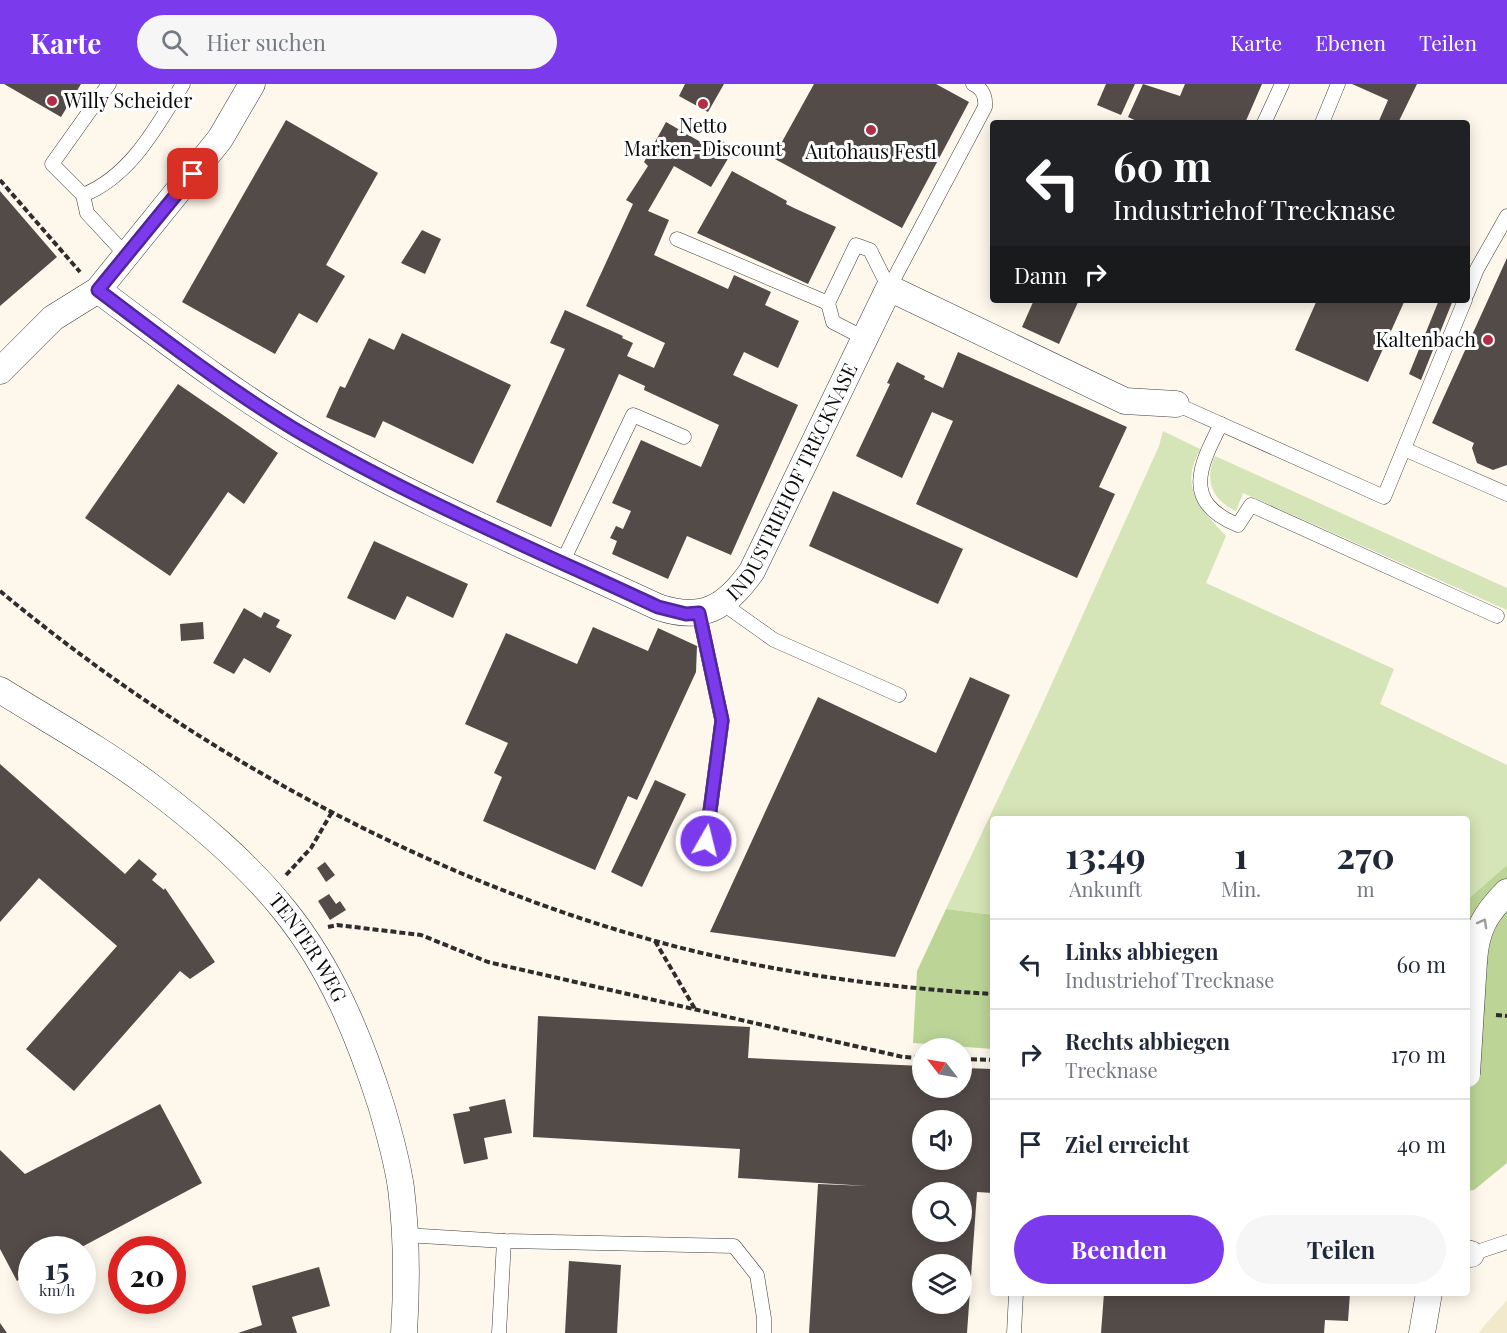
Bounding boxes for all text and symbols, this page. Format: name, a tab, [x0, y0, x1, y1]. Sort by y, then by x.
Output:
search box	[137, 15, 557, 69]
text: Karte	[30, 24, 101, 61]
icon: search	[158, 26, 191, 59]
text: Hier suchen	[206, 27, 326, 57]
text: Karte	[1231, 28, 1282, 56]
text: Ebenen	[1315, 28, 1386, 56]
text: Teilen	[1419, 28, 1477, 56]
place label: Willy Scheider	[63, 86, 192, 113]
marker: Willy Scheider	[45, 94, 59, 108]
marker: Netto Marken-Discount	[696, 97, 710, 111]
place label: Netto Marken-Discount	[624, 111, 783, 161]
marker: Autohaus Festl	[864, 123, 878, 137]
place label: Autohaus Festl	[804, 137, 937, 164]
text: 60 m	[1113, 137, 1211, 193]
icon: left	[1014, 144, 1092, 222]
pin	[167, 148, 218, 199]
icon: arrive	[176, 157, 209, 190]
text: Industriehof Trecknase	[1113, 191, 1396, 227]
icon: right	[1079, 258, 1112, 291]
text: Dann	[1014, 260, 1067, 290]
place label: Kaltenbach	[1375, 325, 1476, 352]
marker: Kaltenbach	[1481, 333, 1495, 347]
street label: INDUSTRIEHOF TRECKNASE	[720, 358, 863, 606]
position arrow	[674, 809, 738, 873]
text: 13:49	[1065, 830, 1146, 878]
text: 1	[1234, 830, 1248, 878]
text: 270	[1336, 830, 1395, 878]
text: Ankunft	[1069, 875, 1142, 902]
text: Min.	[1221, 875, 1261, 902]
text: m	[1357, 875, 1374, 902]
street label: TENTER WEG	[264, 887, 354, 1006]
one-way arrow	[1476, 919, 1487, 929]
text: Links abbiegen	[1065, 936, 1219, 966]
icon: left	[1014, 948, 1047, 981]
text: 60 m	[1396, 949, 1446, 979]
text: Industriehof Trecknase	[1065, 966, 1274, 993]
text: Rechts abbiegen	[1065, 1026, 1230, 1056]
north arrow	[912, 1038, 972, 1098]
map controls	[912, 1038, 972, 1314]
icon: right	[1014, 1038, 1047, 1071]
text: 170 m	[1391, 1039, 1446, 1069]
text: Trecknase	[1065, 1056, 1158, 1083]
button: sound	[912, 1110, 972, 1170]
icon: arrive	[1014, 1128, 1047, 1161]
text: Ziel erreicht	[1065, 1129, 1189, 1159]
text: 40 m	[1397, 1129, 1446, 1159]
button: search	[912, 1182, 972, 1242]
button: Beenden	[1014, 1215, 1224, 1284]
button: Teilen	[1236, 1215, 1446, 1284]
speed limit sign: 20	[108, 1236, 186, 1314]
text: 15	[45, 1248, 69, 1288]
button: layers	[912, 1254, 972, 1314]
text: km/h	[39, 1280, 75, 1300]

